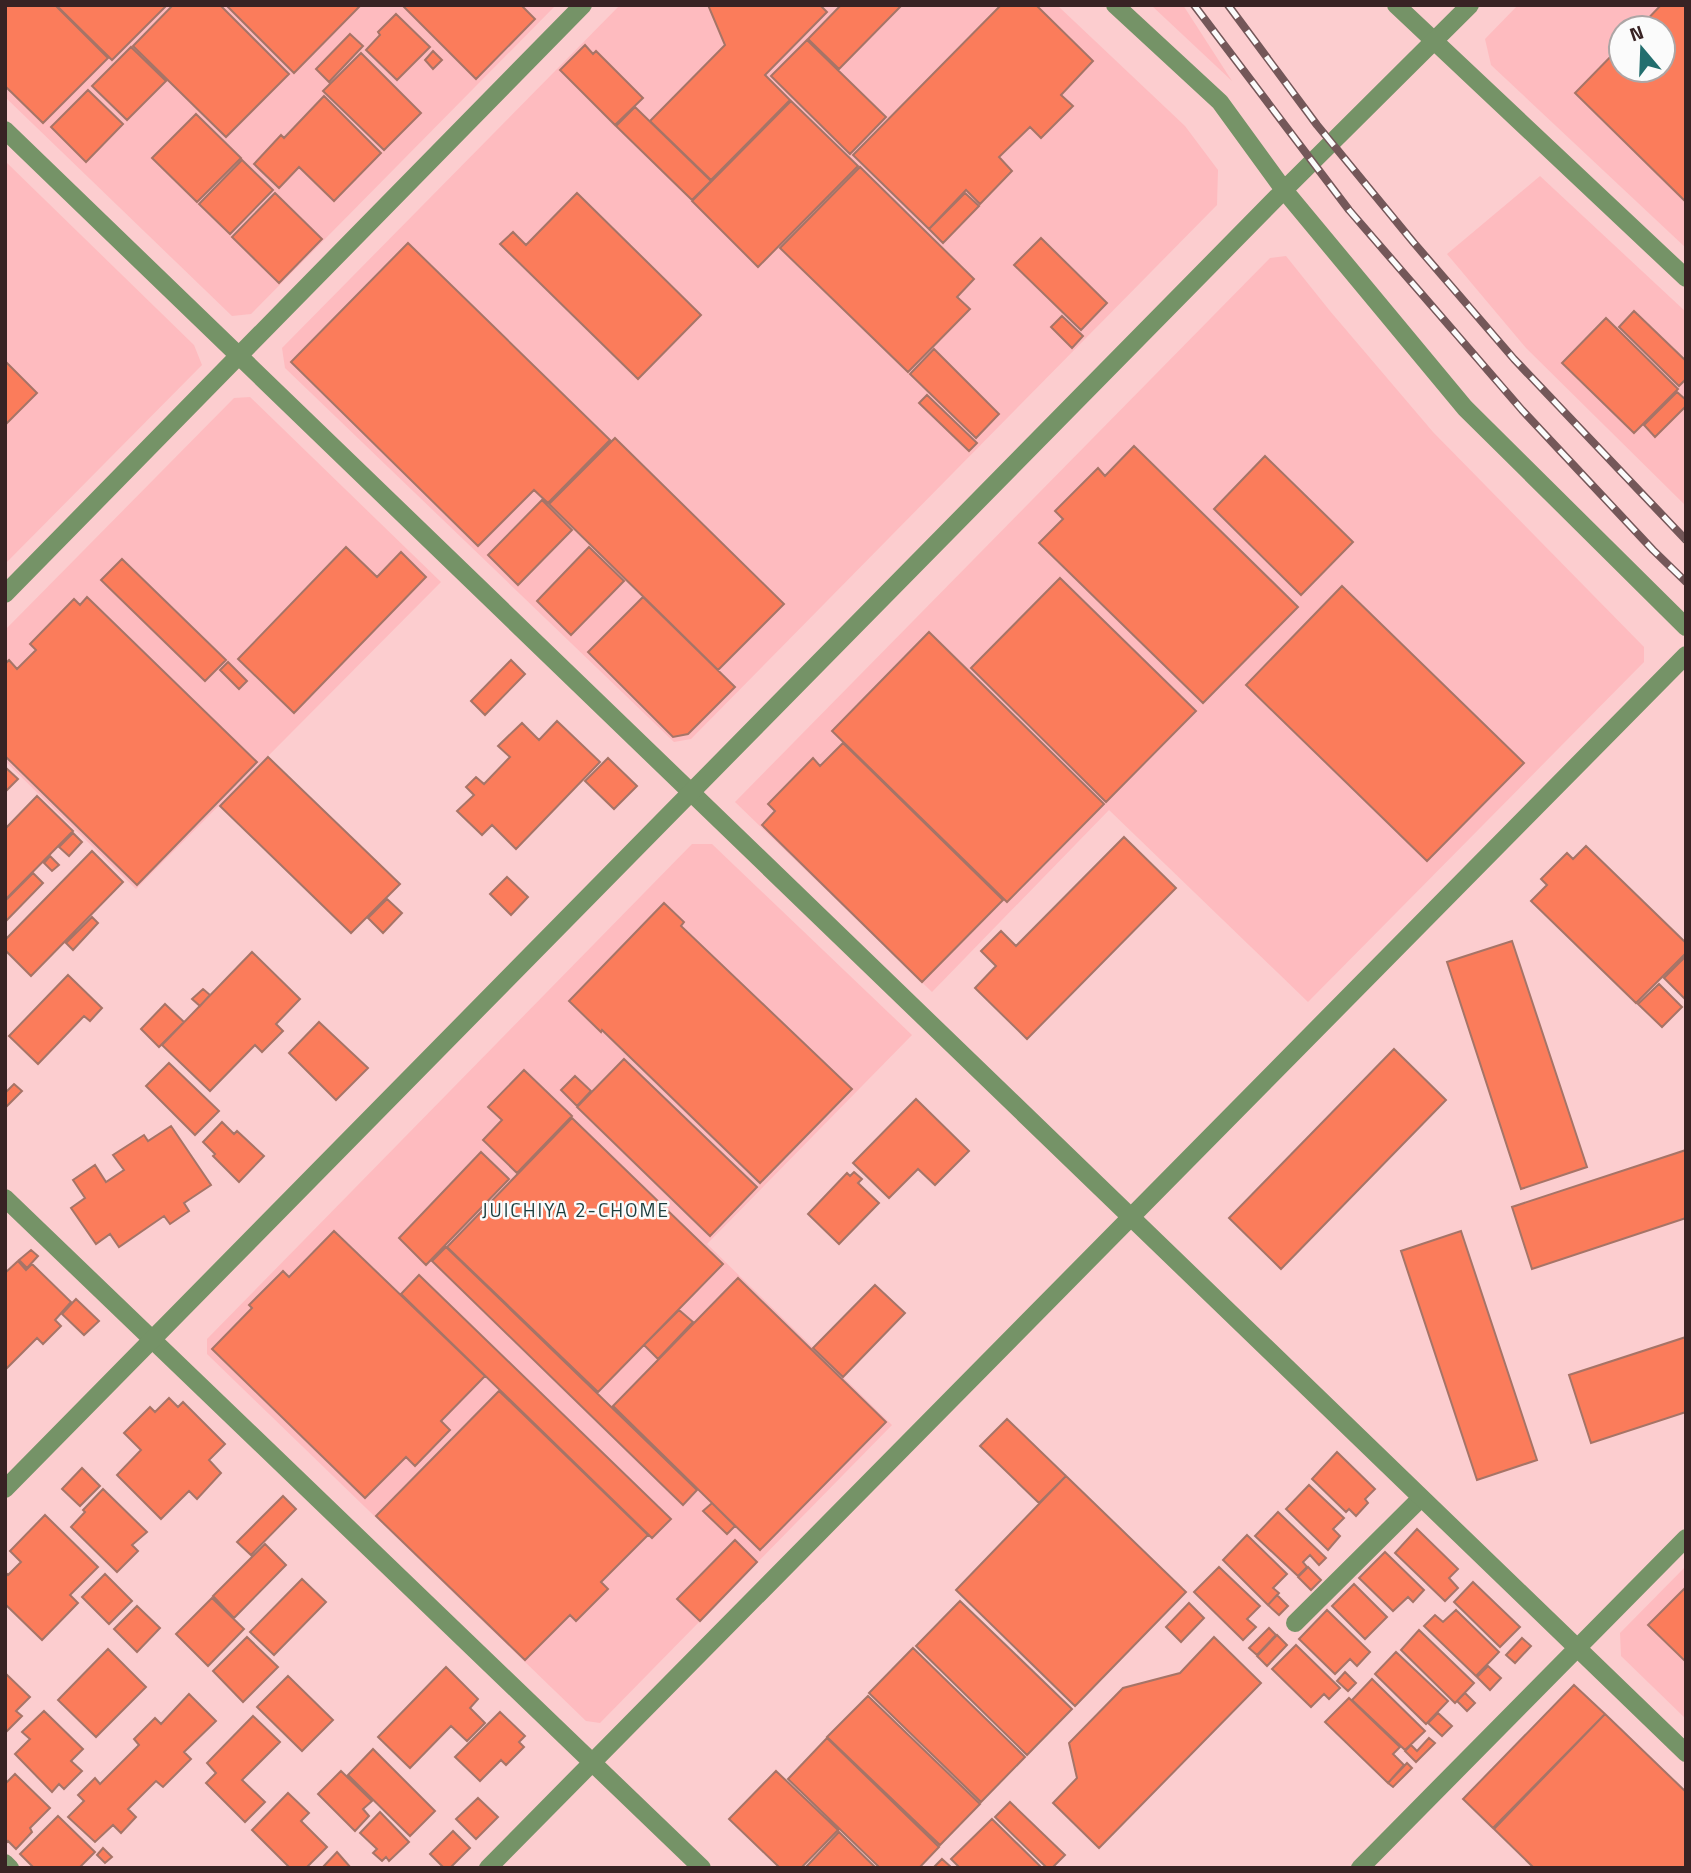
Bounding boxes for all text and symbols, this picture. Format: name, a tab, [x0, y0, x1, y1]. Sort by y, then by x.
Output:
north arrow	[1607, 14, 1677, 84]
text: N	[1625, 17, 1647, 48]
district label: JUICHIYA 2-CHOME	[482, 1195, 670, 1224]

